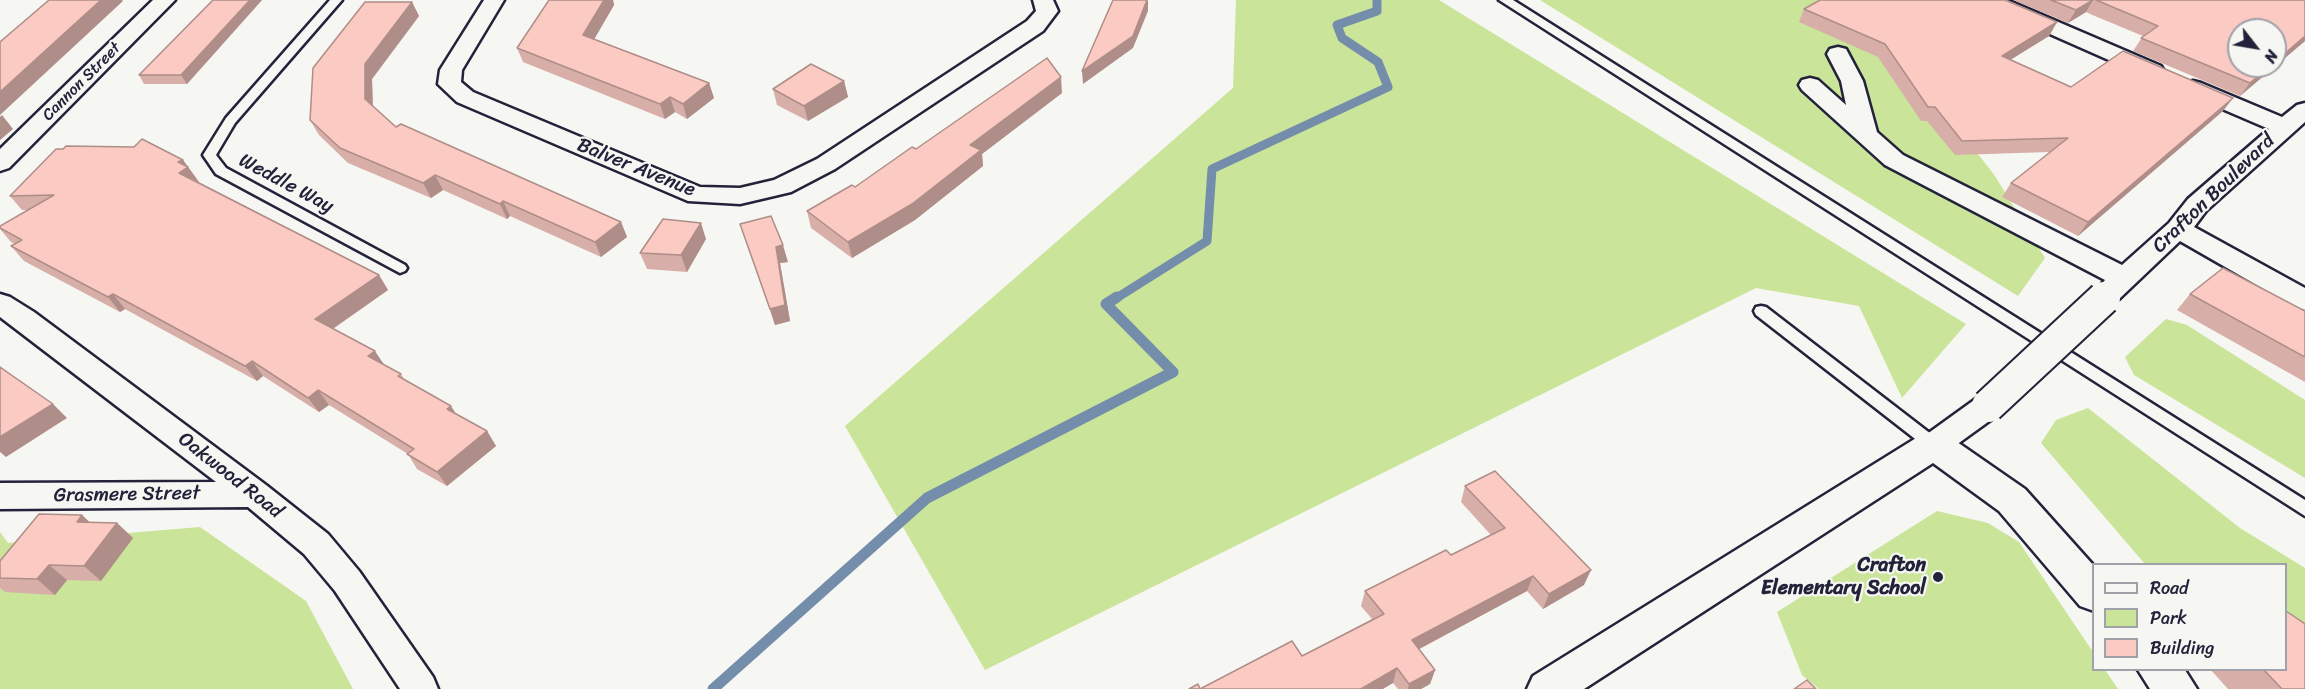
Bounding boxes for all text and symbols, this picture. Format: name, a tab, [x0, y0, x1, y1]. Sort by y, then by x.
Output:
north arrow	[2227, 18, 2287, 78]
street label: Cannon Street	[39, 39, 125, 125]
text: N	[2256, 44, 2286, 69]
street label: Crafton Boulevard	[2148, 130, 2280, 258]
street label: Balver Avenue	[573, 133, 699, 203]
street label: Weddle Way	[235, 149, 337, 219]
street label: Oakwood Road	[173, 428, 287, 524]
street label: Grasmere Street	[53, 482, 201, 508]
place label: Crafton Elementary School	[1761, 554, 1926, 601]
legend	[2092, 563, 2287, 671]
marker: Crafton Elementary School	[1931, 570, 1945, 584]
text: Road	[2150, 572, 2189, 604]
text: Park	[2150, 602, 2187, 634]
text: Building	[2150, 632, 2214, 664]

